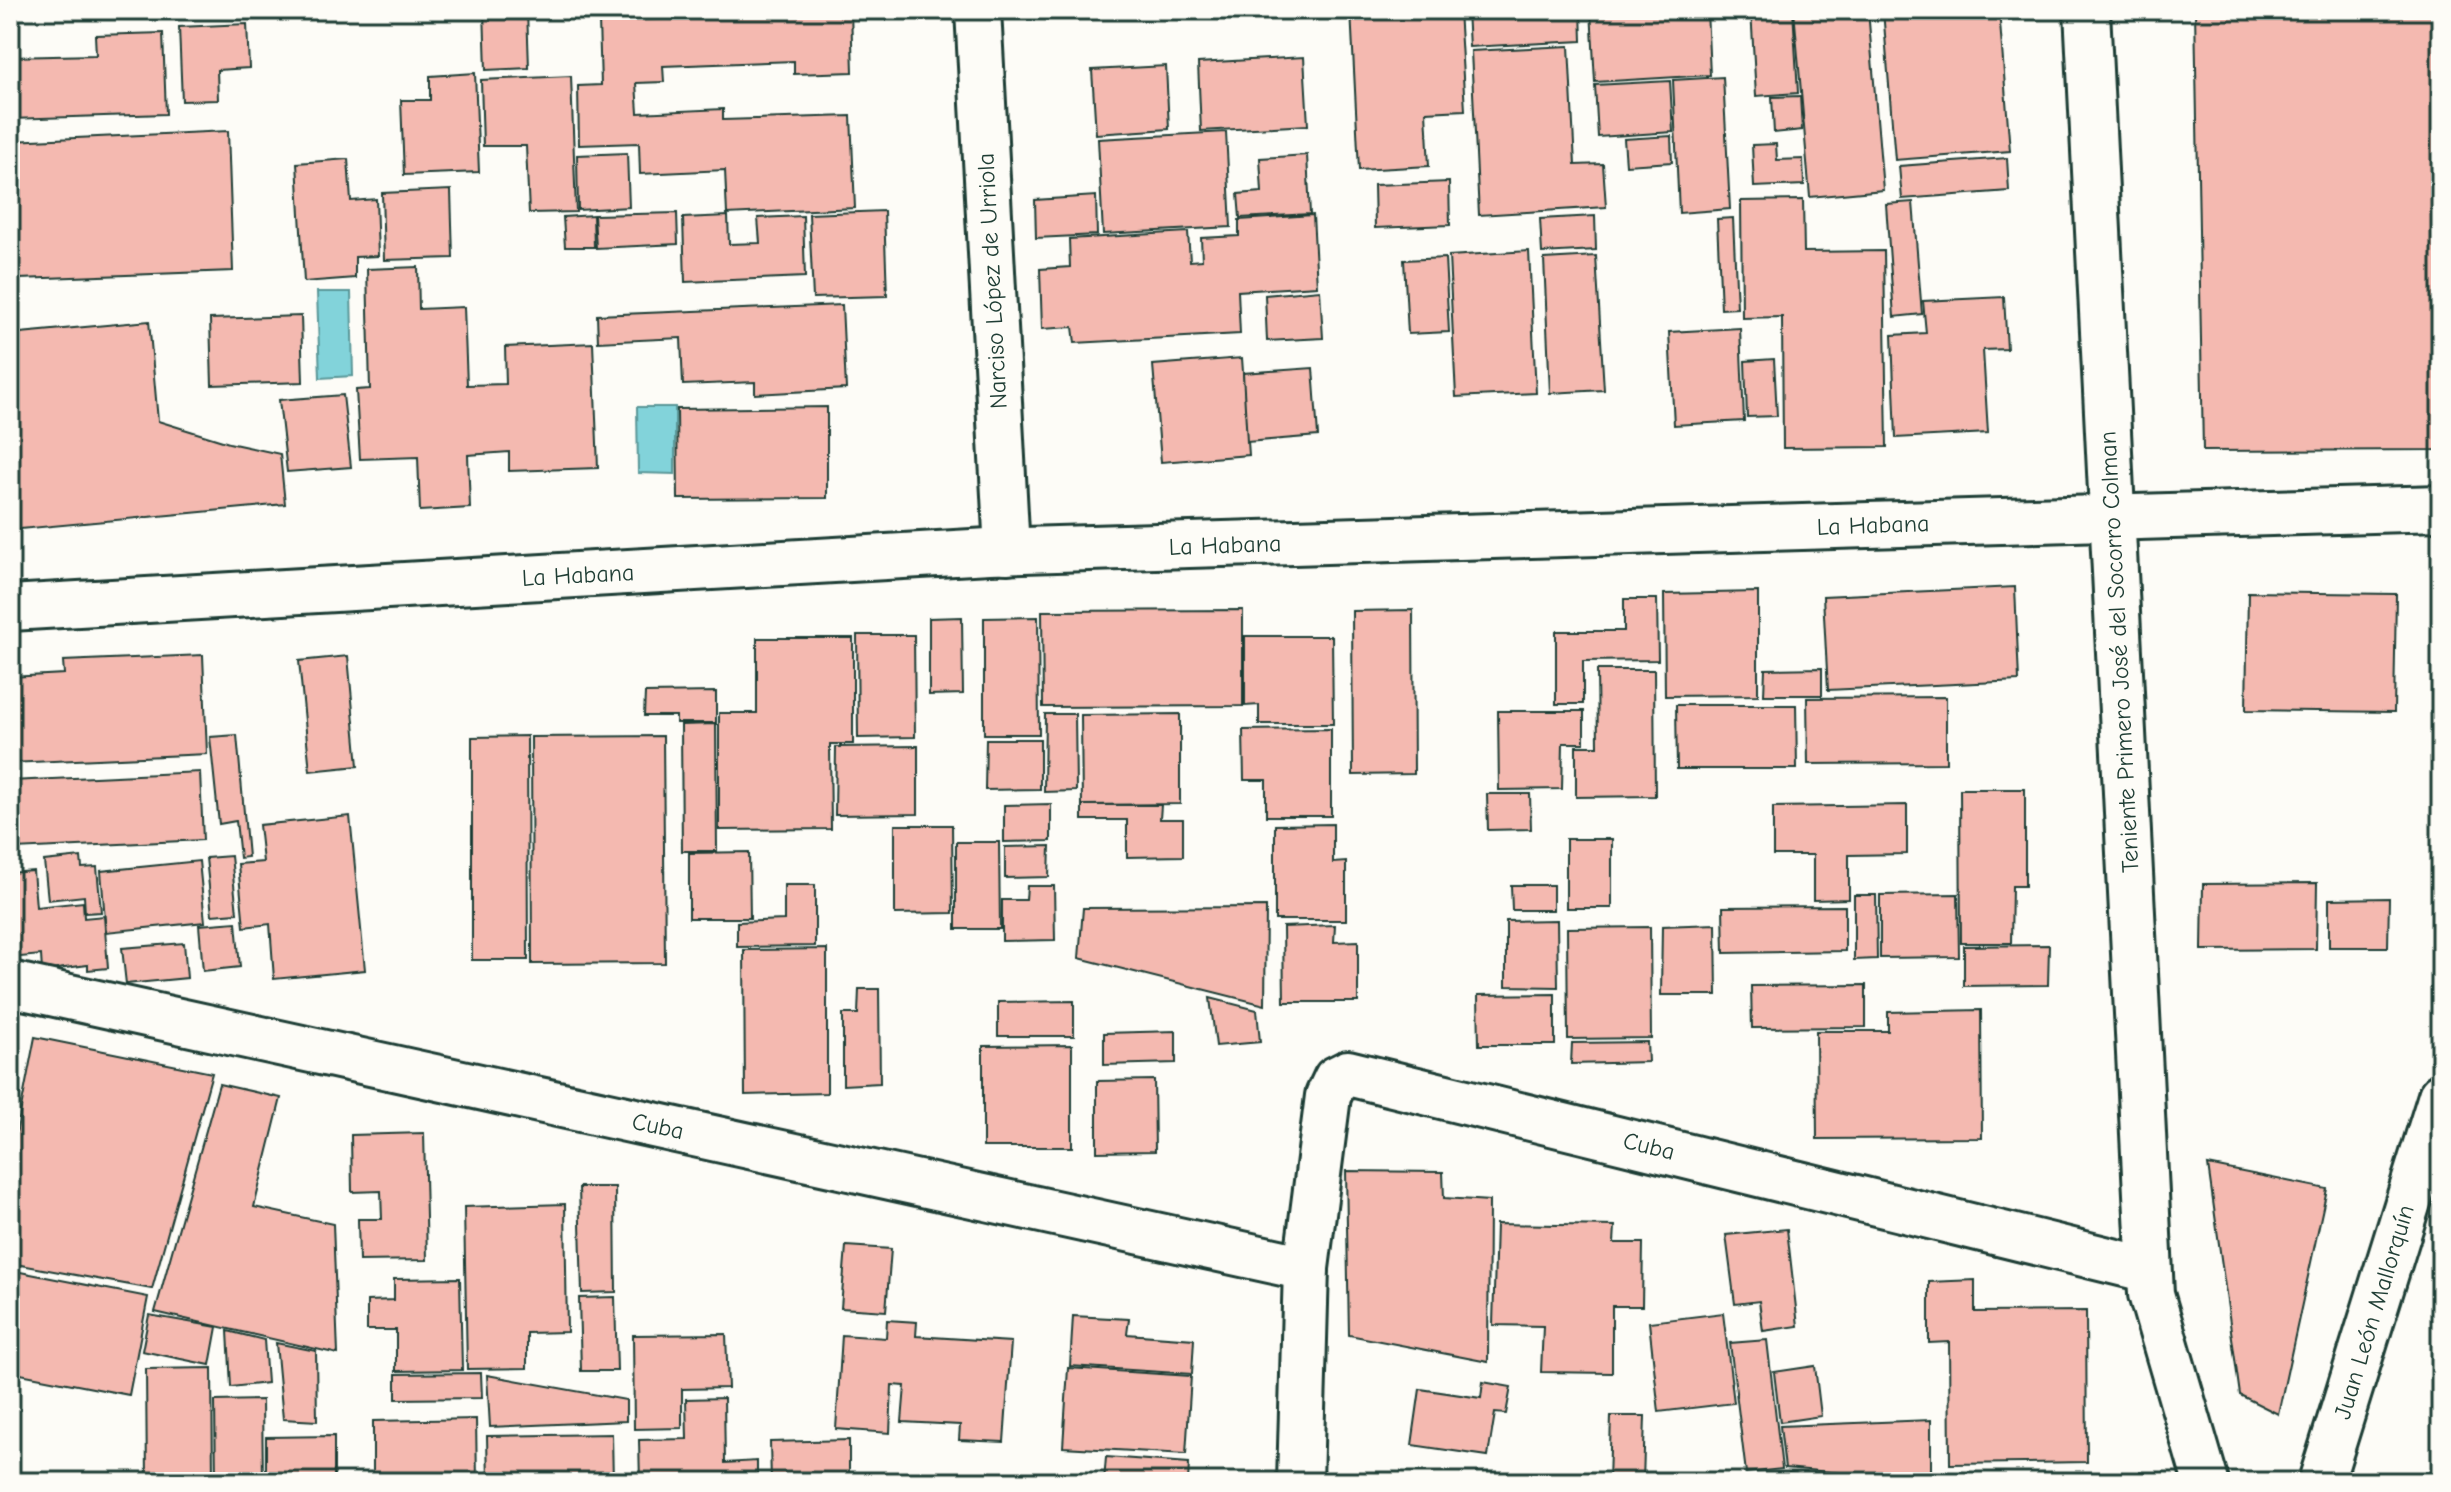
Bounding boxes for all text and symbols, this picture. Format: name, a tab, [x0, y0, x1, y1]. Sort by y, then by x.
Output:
street label: Narciso López de Urriola	[971, 152, 1013, 410]
street label: Teniente Primero José del Socorro Colman	[2093, 430, 2145, 874]
street label: La Habana	[1816, 509, 1930, 541]
street label: La Habana	[1168, 529, 1282, 561]
street label: La Habana	[521, 558, 635, 592]
street label: Cuba	[630, 1107, 686, 1145]
street label: Cuba	[1620, 1126, 1678, 1166]
street label: Juan León Mallorquín	[2328, 1201, 2420, 1423]

